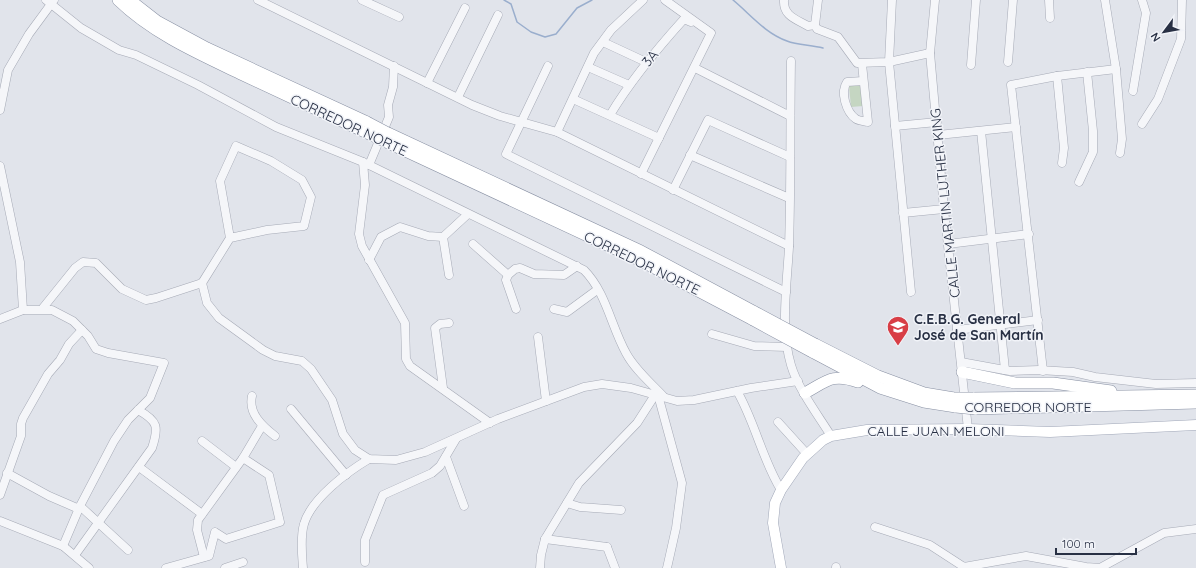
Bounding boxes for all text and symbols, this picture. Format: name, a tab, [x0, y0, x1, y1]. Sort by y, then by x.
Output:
north arrow	[1144, 12, 1184, 52]
text: N	[1147, 30, 1164, 44]
street label: 3A	[638, 46, 662, 70]
street label: CORREDOR NORTE	[288, 90, 410, 160]
street label: CALLE MARTIN LUTHER KING	[926, 107, 964, 299]
street label: CORREDOR NORTE	[581, 227, 703, 299]
place label: C.E.B.G. General José de San Martín	[914, 310, 1044, 344]
school or university icon: C.E.B.G. General José de San Martín	[885, 314, 911, 347]
street label: CORREDOR NORTE	[964, 398, 1092, 416]
street label: CALLE JUAN MELONI	[867, 422, 1005, 440]
scale bar	[1056, 530, 1136, 556]
text: 100 m	[1062, 536, 1095, 551]

